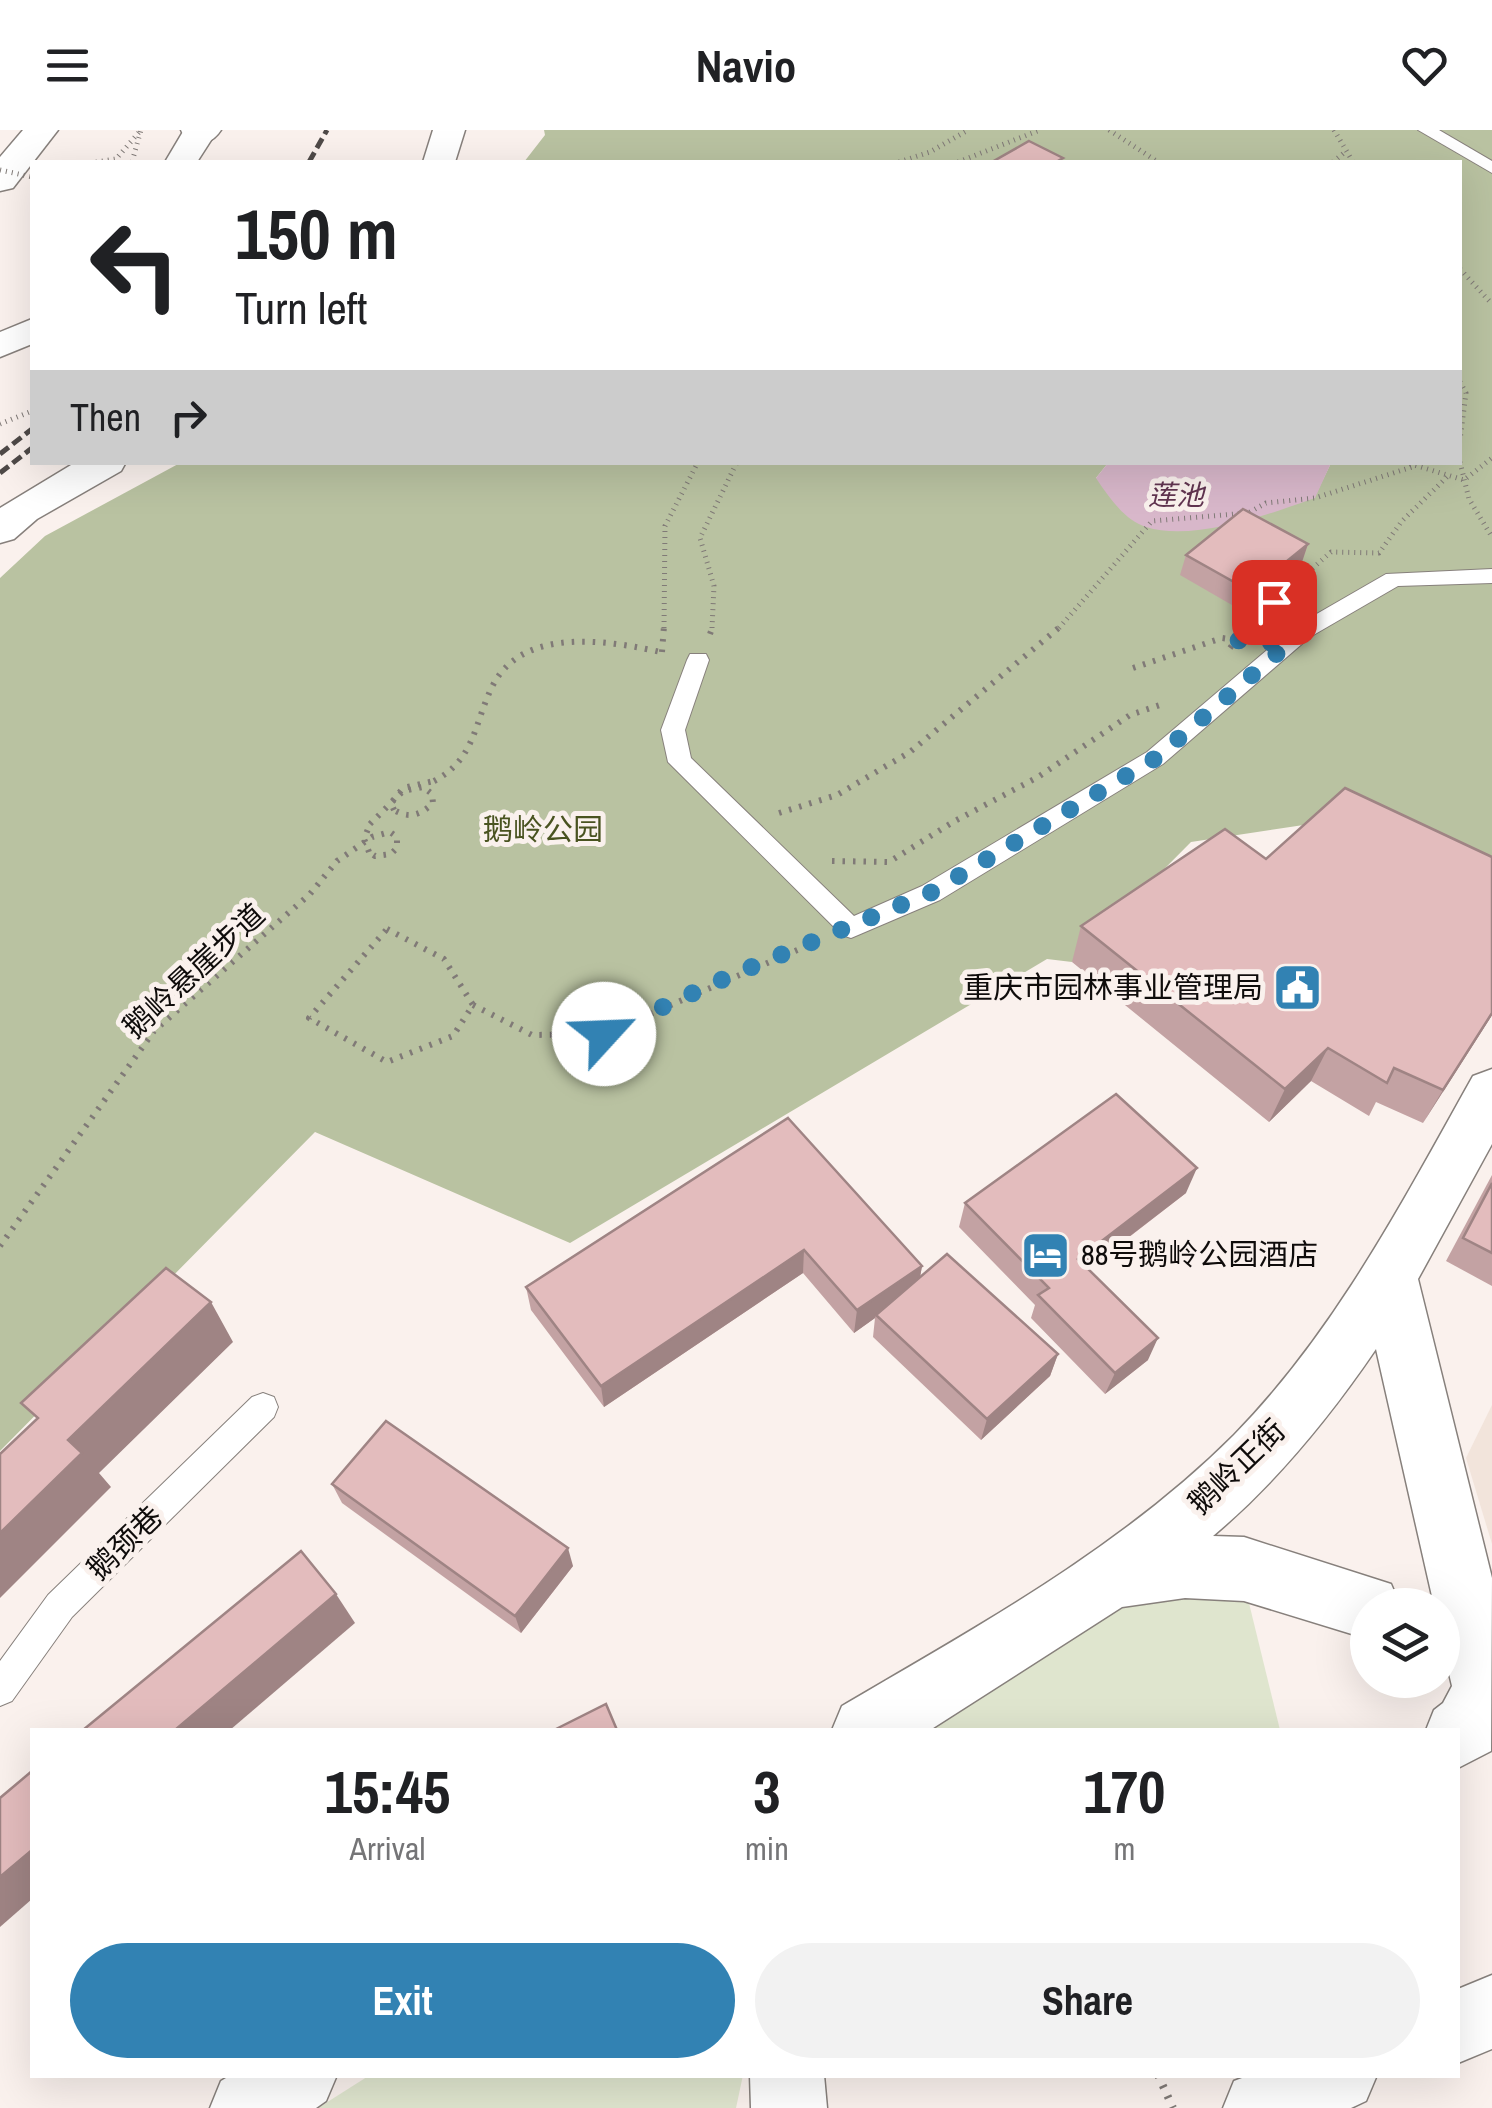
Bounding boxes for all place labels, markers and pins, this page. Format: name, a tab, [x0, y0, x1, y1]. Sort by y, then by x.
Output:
pin	[1232, 560, 1317, 645]
public building icon: 重庆市园林事业管理局	[1272, 962, 1324, 1014]
place label: 重庆市园林事业管理局	[963, 967, 1263, 1007]
hotel icon: 88号鹅岭公园酒店	[1020, 1229, 1072, 1281]
place label: 88号鹅岭公园酒店	[1081, 1234, 1318, 1274]

